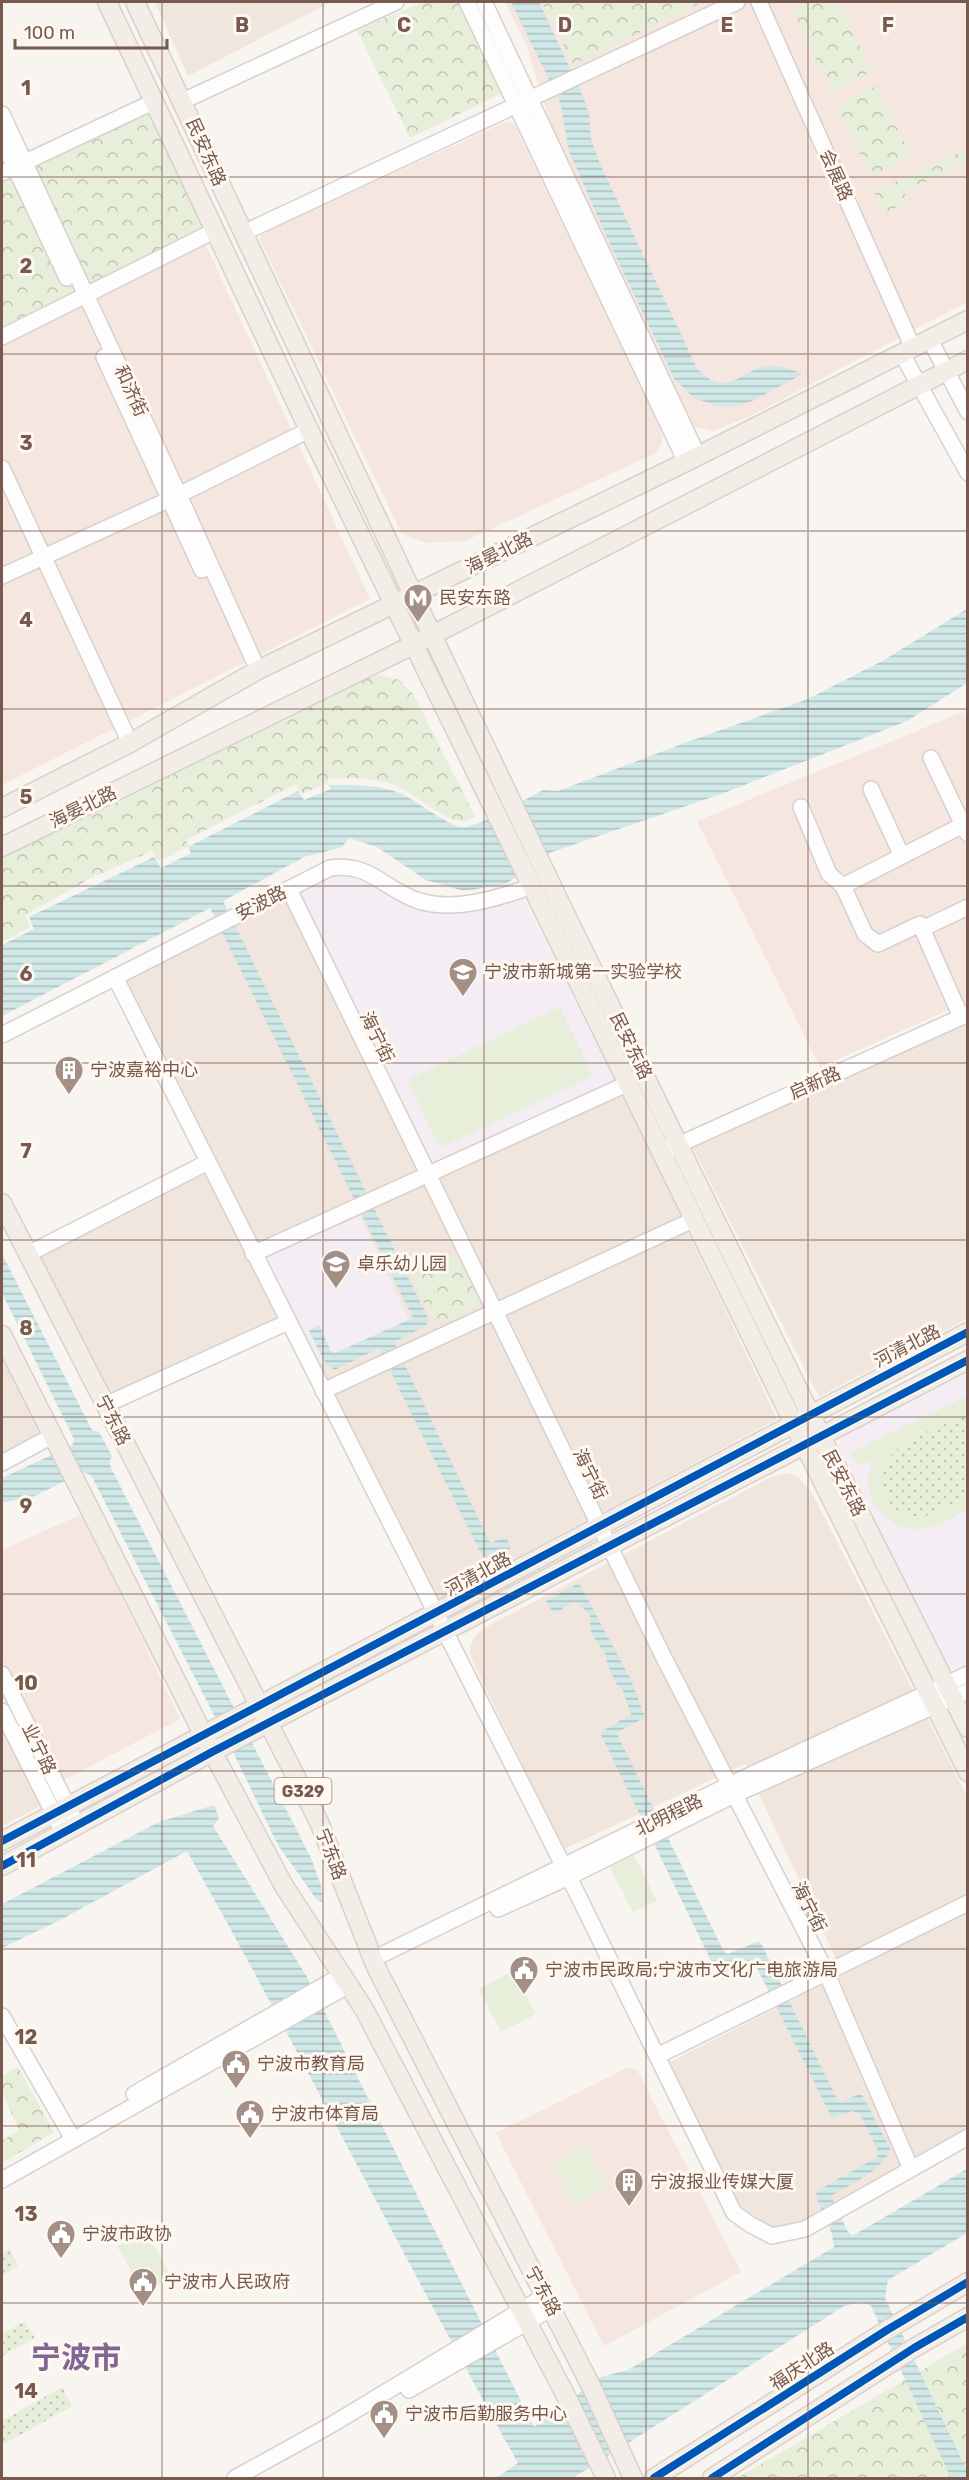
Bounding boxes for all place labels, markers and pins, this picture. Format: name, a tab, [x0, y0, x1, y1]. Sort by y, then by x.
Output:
metro station icon: 民安东路	[402, 582, 434, 624]
place label: 民安东路	[439, 587, 511, 609]
school or university icon: 宁波市新城第一实验学校	[447, 956, 479, 998]
place label: 宁波市新城第一实验学校	[484, 961, 682, 983]
building icon: 宁波嘉裕中心	[53, 1054, 85, 1096]
place label: 宁波嘉裕中心	[90, 1059, 198, 1081]
school or university icon: 卓乐幼儿园	[320, 1248, 352, 1290]
place label: 卓乐幼儿园	[357, 1253, 447, 1275]
public building icon: 宁波市民政局;宁波市文化广电旅游局	[508, 1954, 540, 1996]
place label: 宁波市民政局;宁波市文化广电旅游局	[545, 1959, 838, 1981]
public building icon: 宁波市教育局	[220, 2048, 252, 2090]
place label: 宁波市教育局	[257, 2053, 365, 2075]
public building icon: 宁波市体育局	[234, 2098, 266, 2140]
place label: 宁波市体育局	[271, 2103, 379, 2125]
building icon: 宁波报业传媒大厦	[613, 2166, 645, 2208]
place label: 宁波报业传媒大厦	[650, 2171, 794, 2193]
public building icon: 宁波市政协	[45, 2218, 77, 2260]
place label: 宁波市政协	[82, 2223, 172, 2245]
public building icon: 宁波市人民政府	[127, 2266, 159, 2308]
place label: 宁波市人民政府	[164, 2271, 290, 2293]
public building icon: 宁波市后勤服务中心	[368, 2398, 400, 2440]
place label: 宁波市后勤服务中心	[405, 2403, 567, 2425]

